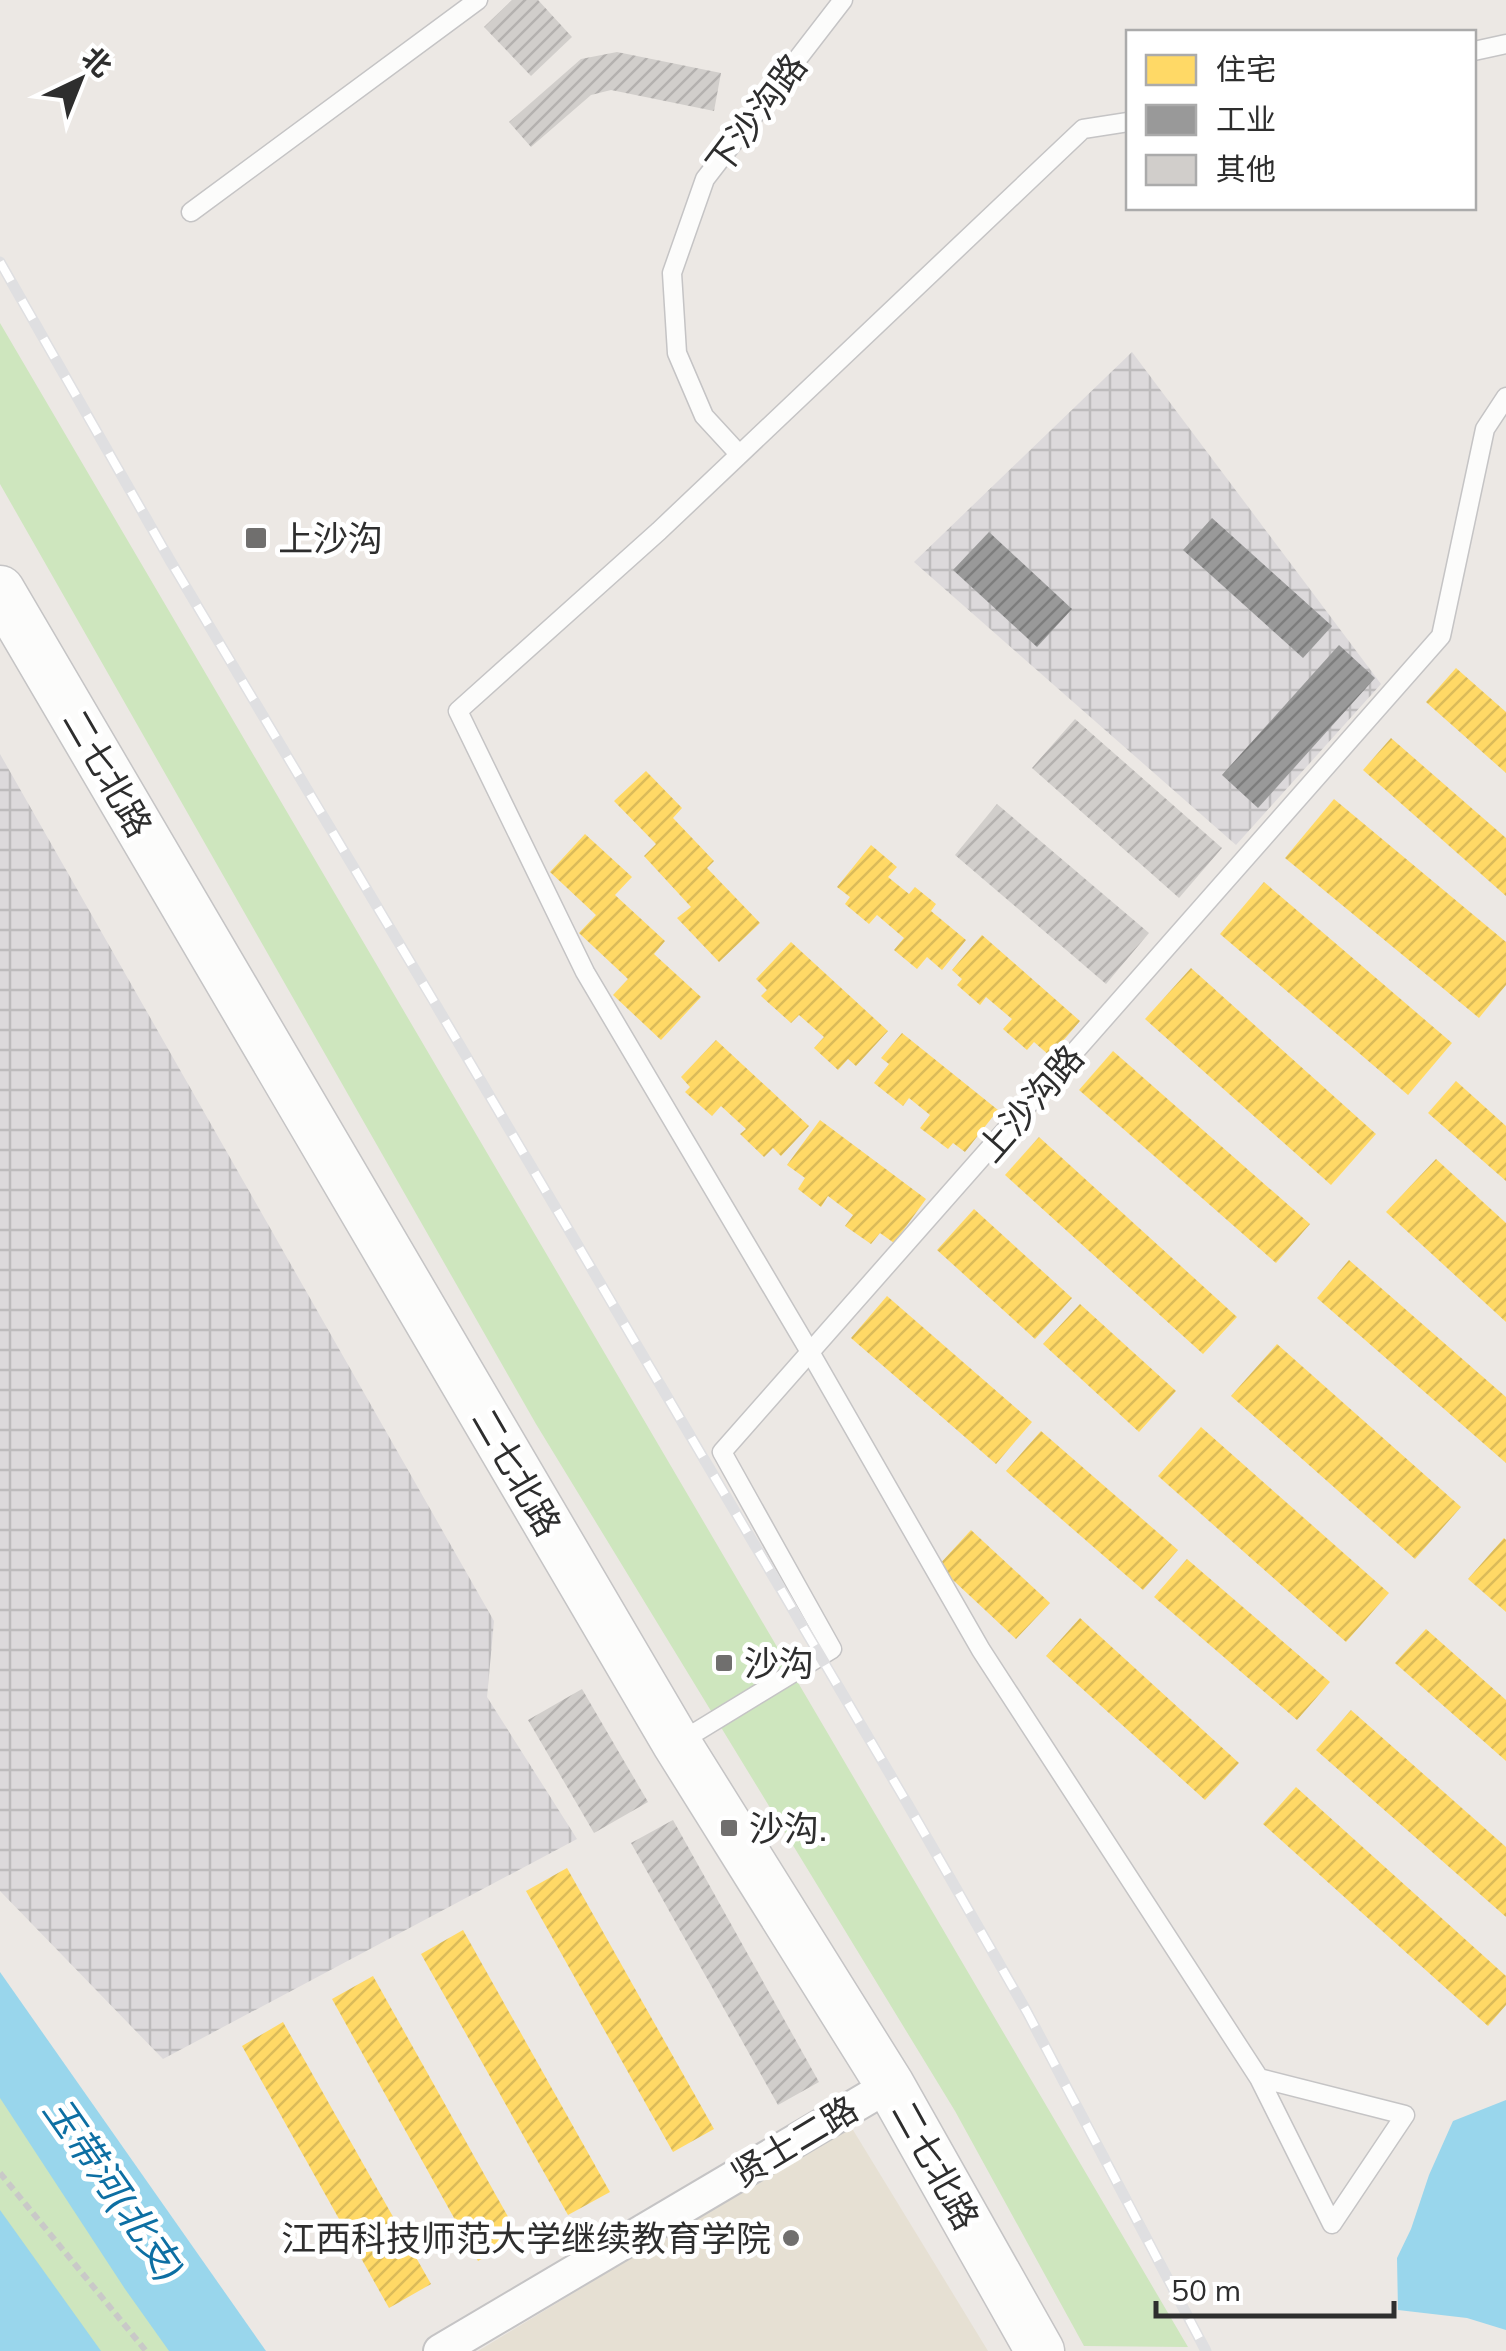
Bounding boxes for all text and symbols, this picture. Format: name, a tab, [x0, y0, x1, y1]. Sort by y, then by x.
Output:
north arrow	[30, 30, 130, 130]
legend	[1126, 30, 1476, 210]
text: 北	[75, 39, 120, 84]
street label: 下沙沟路	[696, 45, 816, 183]
text: 住宅	[1216, 50, 1276, 88]
text: 工业	[1216, 100, 1276, 138]
text: 其他	[1216, 150, 1276, 188]
place label: 上沙沟	[278, 516, 383, 560]
marker: 上沙沟	[243, 525, 269, 551]
street label: 二七北路	[54, 701, 162, 845]
street label: 上沙沟路	[967, 1036, 1093, 1170]
street label: 二七北路	[463, 1400, 571, 1544]
place label: 沙沟	[744, 1641, 814, 1685]
marker: 沙沟	[713, 1652, 735, 1674]
place label: 沙沟.	[749, 1806, 827, 1850]
marker: 沙沟.	[718, 1817, 740, 1839]
street label: 贤士二路	[723, 2086, 865, 2196]
water label: 玉带河(北支)	[34, 2088, 196, 2290]
street label: 二七北路	[883, 2093, 989, 2237]
place label: 江西科技师范大学继续教育学院	[281, 2216, 771, 2260]
marker: 江西科技师范大学继续教育学院	[780, 2227, 802, 2249]
scale bar	[1156, 2256, 1394, 2318]
text: 50 m	[1171, 2271, 1241, 2309]

